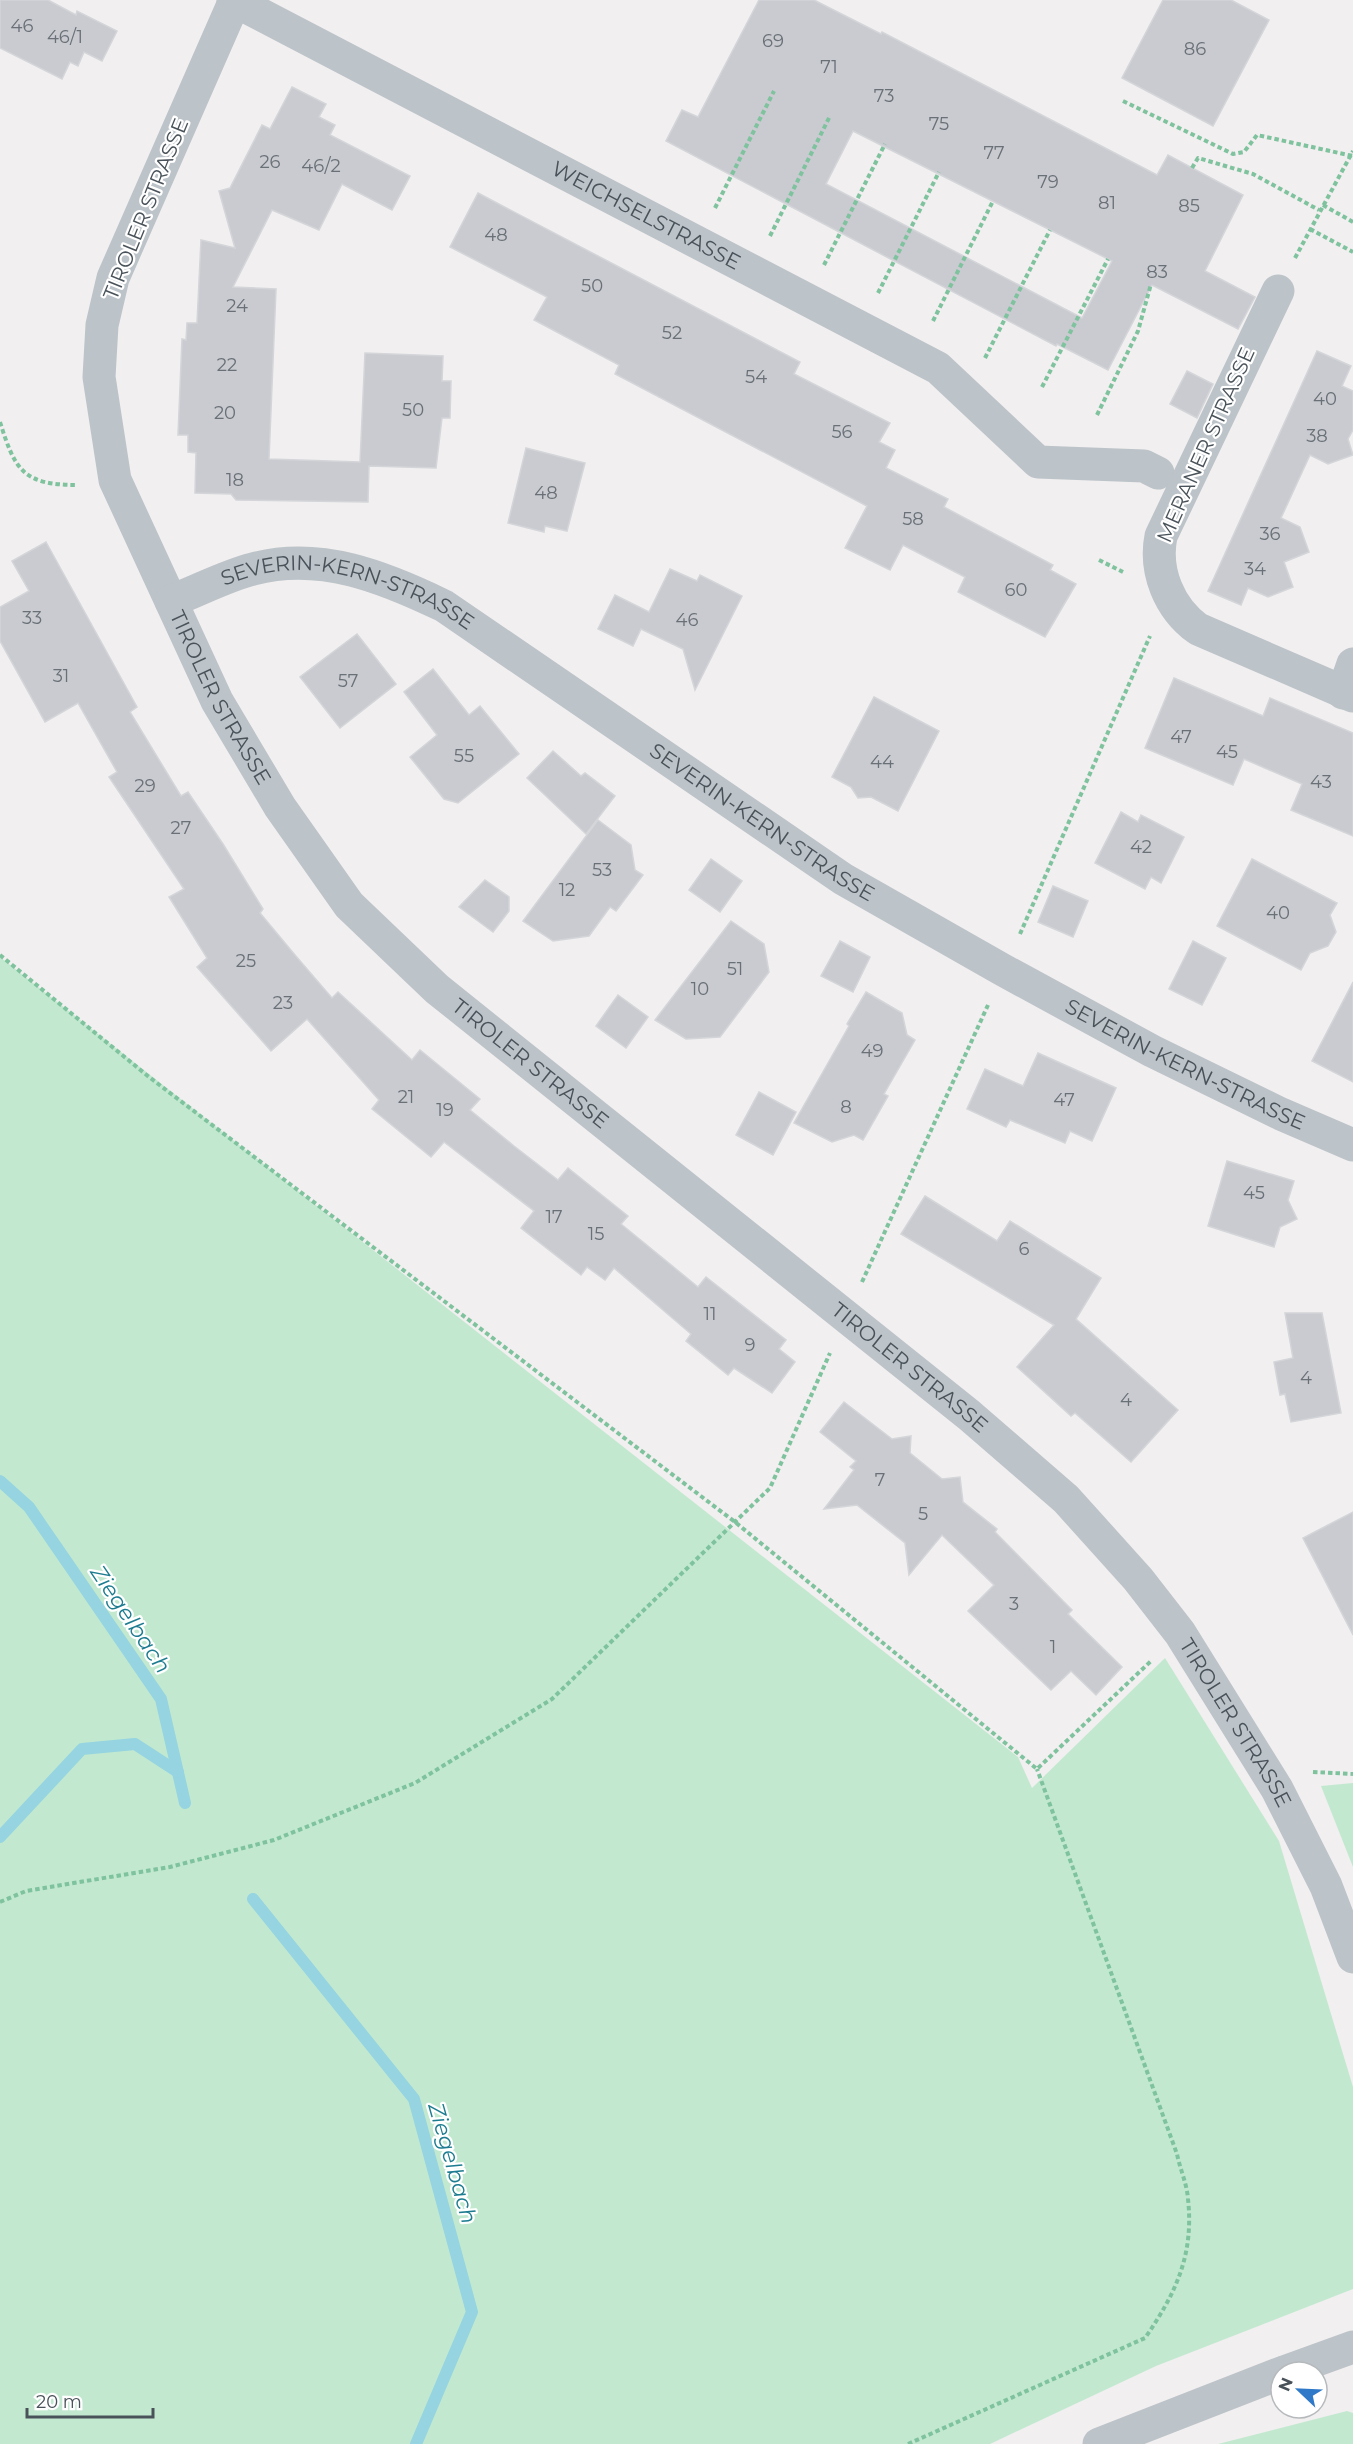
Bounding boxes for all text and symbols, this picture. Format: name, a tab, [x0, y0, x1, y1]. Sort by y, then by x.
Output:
house number: 46	[11, 15, 33, 37]
house number: 46/1	[47, 26, 83, 48]
house number: 69	[762, 30, 784, 52]
house number: 86	[1184, 38, 1206, 60]
house number: 71	[820, 56, 838, 78]
house number: 73	[874, 85, 894, 107]
house number: 75	[929, 113, 949, 135]
street label: TIROLER STRASSE	[98, 115, 193, 303]
house number: 77	[983, 142, 1005, 164]
house number: 26	[259, 151, 281, 173]
house number: 46/2	[301, 155, 341, 177]
street label: WEICHSELSTRASSE	[548, 156, 745, 275]
house number: 79	[1037, 171, 1059, 193]
house number: 81	[1098, 192, 1116, 214]
house number: 85	[1178, 195, 1200, 217]
house number: 48	[484, 224, 508, 246]
house number: 83	[1146, 261, 1168, 283]
house number: 50	[581, 275, 603, 297]
house number: 24	[226, 295, 248, 317]
house number: 52	[662, 322, 682, 344]
street label: MERANER STRASSE	[1151, 343, 1260, 546]
house number: 22	[217, 354, 237, 376]
house number: 54	[745, 366, 767, 388]
house number: 40	[1313, 388, 1337, 410]
house number: 50	[402, 399, 424, 421]
house number: 20	[214, 402, 236, 424]
house number: 56	[831, 421, 853, 443]
house number: 38	[1306, 425, 1328, 447]
house number: 18	[226, 469, 244, 491]
house number: 48	[534, 482, 558, 504]
house number: 58	[902, 508, 924, 530]
house number: 36	[1259, 523, 1281, 545]
street label: SEVERIN-KERN-STRASSE	[217, 550, 479, 635]
house number: 34	[1244, 558, 1266, 580]
house number: 60	[1005, 579, 1027, 601]
street label: TIROLER STRASSE	[165, 606, 277, 789]
house number: 33	[22, 607, 42, 629]
house number: 46	[676, 609, 698, 631]
house number: 31	[53, 665, 69, 687]
house number: 57	[338, 670, 358, 692]
house number: 47	[1170, 726, 1192, 748]
street label: SEVERIN-KERN-STRASSE	[645, 738, 879, 906]
house number: 45	[1216, 741, 1238, 763]
house number: 55	[454, 745, 474, 767]
house number: 44	[870, 751, 894, 773]
house number: 43	[1310, 771, 1332, 793]
house number: 29	[134, 775, 156, 797]
house number: 27	[171, 817, 191, 839]
house number: 42	[1130, 836, 1152, 858]
house number: 53	[592, 859, 612, 881]
house number: 12	[559, 879, 575, 901]
house number: 40	[1266, 902, 1290, 924]
house number: 25	[236, 950, 256, 972]
house number: 51	[727, 958, 743, 980]
house number: 10	[691, 978, 709, 1000]
house number: 23	[273, 992, 293, 1014]
street label: TIROLER STRASSE	[447, 993, 614, 1134]
street label: SEVERIN-KERN-STRASSE	[1061, 993, 1309, 1135]
house number: 49	[861, 1040, 883, 1062]
house number: 21	[398, 1086, 414, 1108]
house number: 47	[1053, 1089, 1075, 1111]
house number: 8	[840, 1096, 852, 1118]
house number: 19	[436, 1099, 454, 1121]
house number: 45	[1243, 1182, 1265, 1204]
house number: 17	[545, 1206, 563, 1228]
house number: 15	[588, 1223, 604, 1245]
house number: 6	[1019, 1238, 1030, 1260]
street label: TIROLER STRASSE	[827, 1297, 993, 1438]
house number: 11	[704, 1303, 717, 1325]
house number: 9	[745, 1334, 756, 1356]
house number: 4	[1300, 1367, 1312, 1389]
house number: 4	[1120, 1389, 1132, 1411]
house number: 7	[875, 1469, 885, 1491]
house number: 5	[918, 1503, 928, 1525]
water label: Ziegelbach	[84, 1559, 177, 1679]
house number: 3	[1009, 1593, 1019, 1615]
street label: TIROLER STRASSE	[1175, 1634, 1297, 1811]
house number: 1	[1050, 1636, 1056, 1658]
water label: Ziegelbach	[422, 2099, 483, 2227]
north arrow	[1269, 2360, 1329, 2420]
text: N	[1274, 2375, 1297, 2394]
scale bar	[27, 2381, 153, 2419]
text: 20 m	[36, 2391, 82, 2413]

